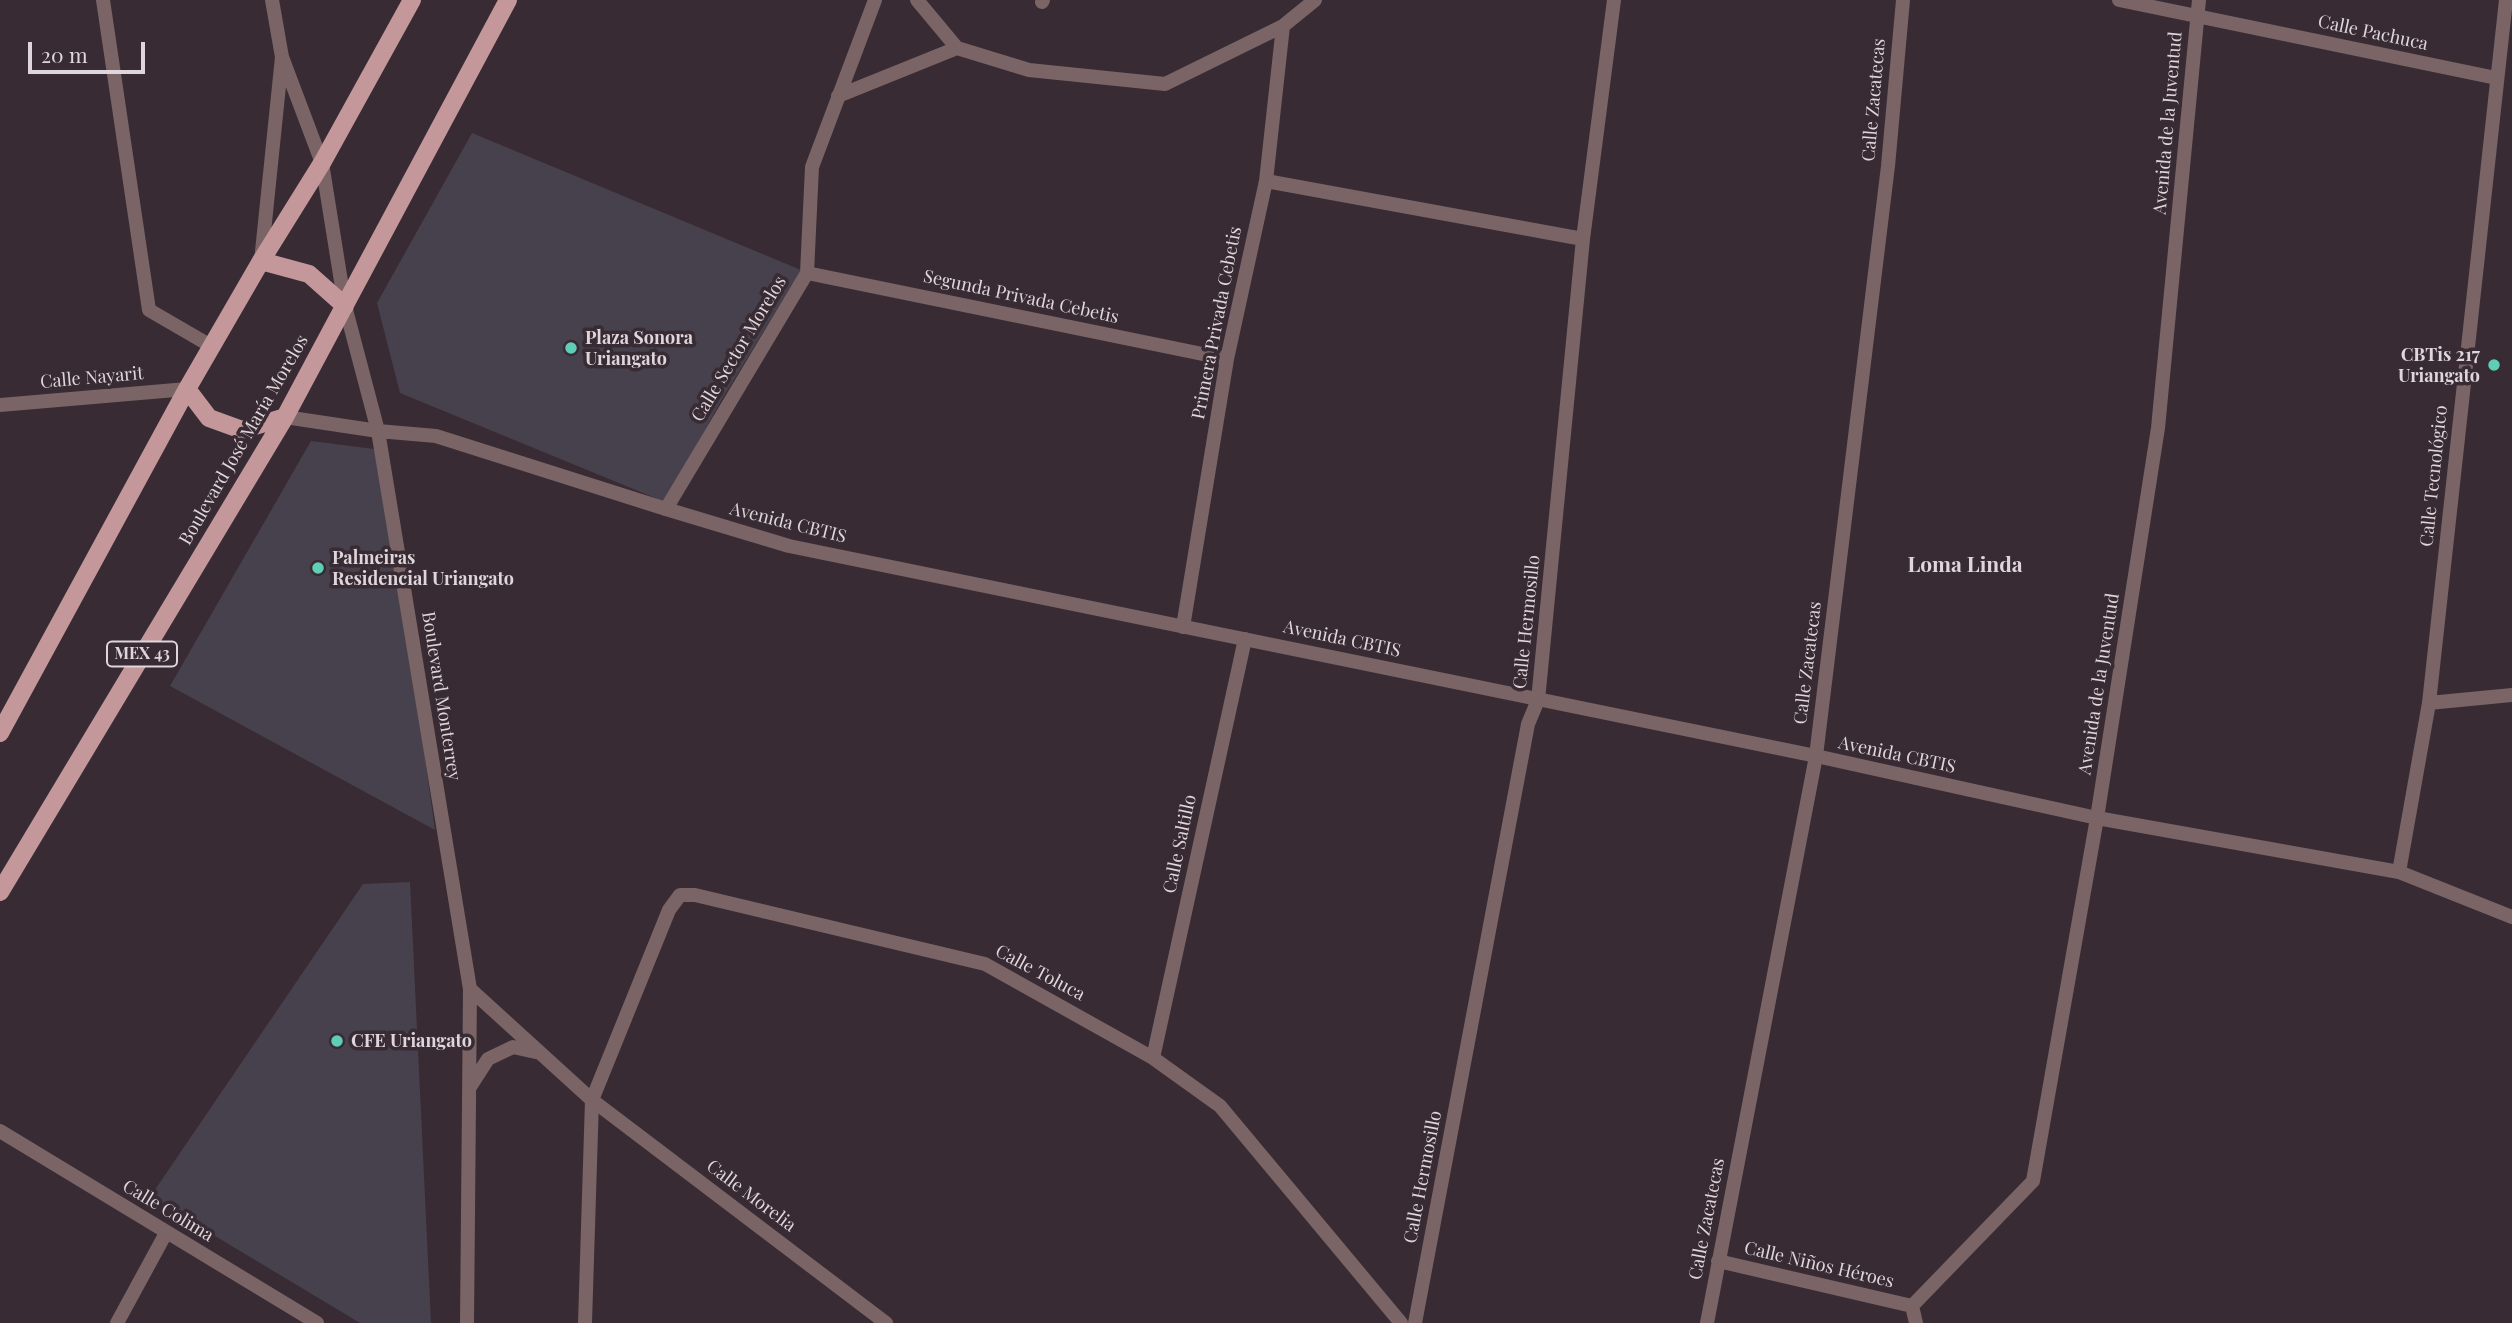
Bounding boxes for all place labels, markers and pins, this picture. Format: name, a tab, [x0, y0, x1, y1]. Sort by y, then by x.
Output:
place label: Plaza Sonora Uriangato	[585, 327, 693, 370]
marker: Plaza Sonora Uriangato	[563, 340, 579, 356]
place label: CBTis 217 Uriangato	[2398, 344, 2480, 386]
marker: CBTis 217 Uriangato	[2486, 357, 2502, 373]
place label: Palmeiras Residencial Uriangato	[332, 547, 514, 590]
marker: Palmeiras Residencial Uriangato	[310, 560, 326, 576]
place label: CFE Uriangato	[351, 1030, 472, 1052]
marker: CFE Uriangato	[329, 1033, 345, 1049]

